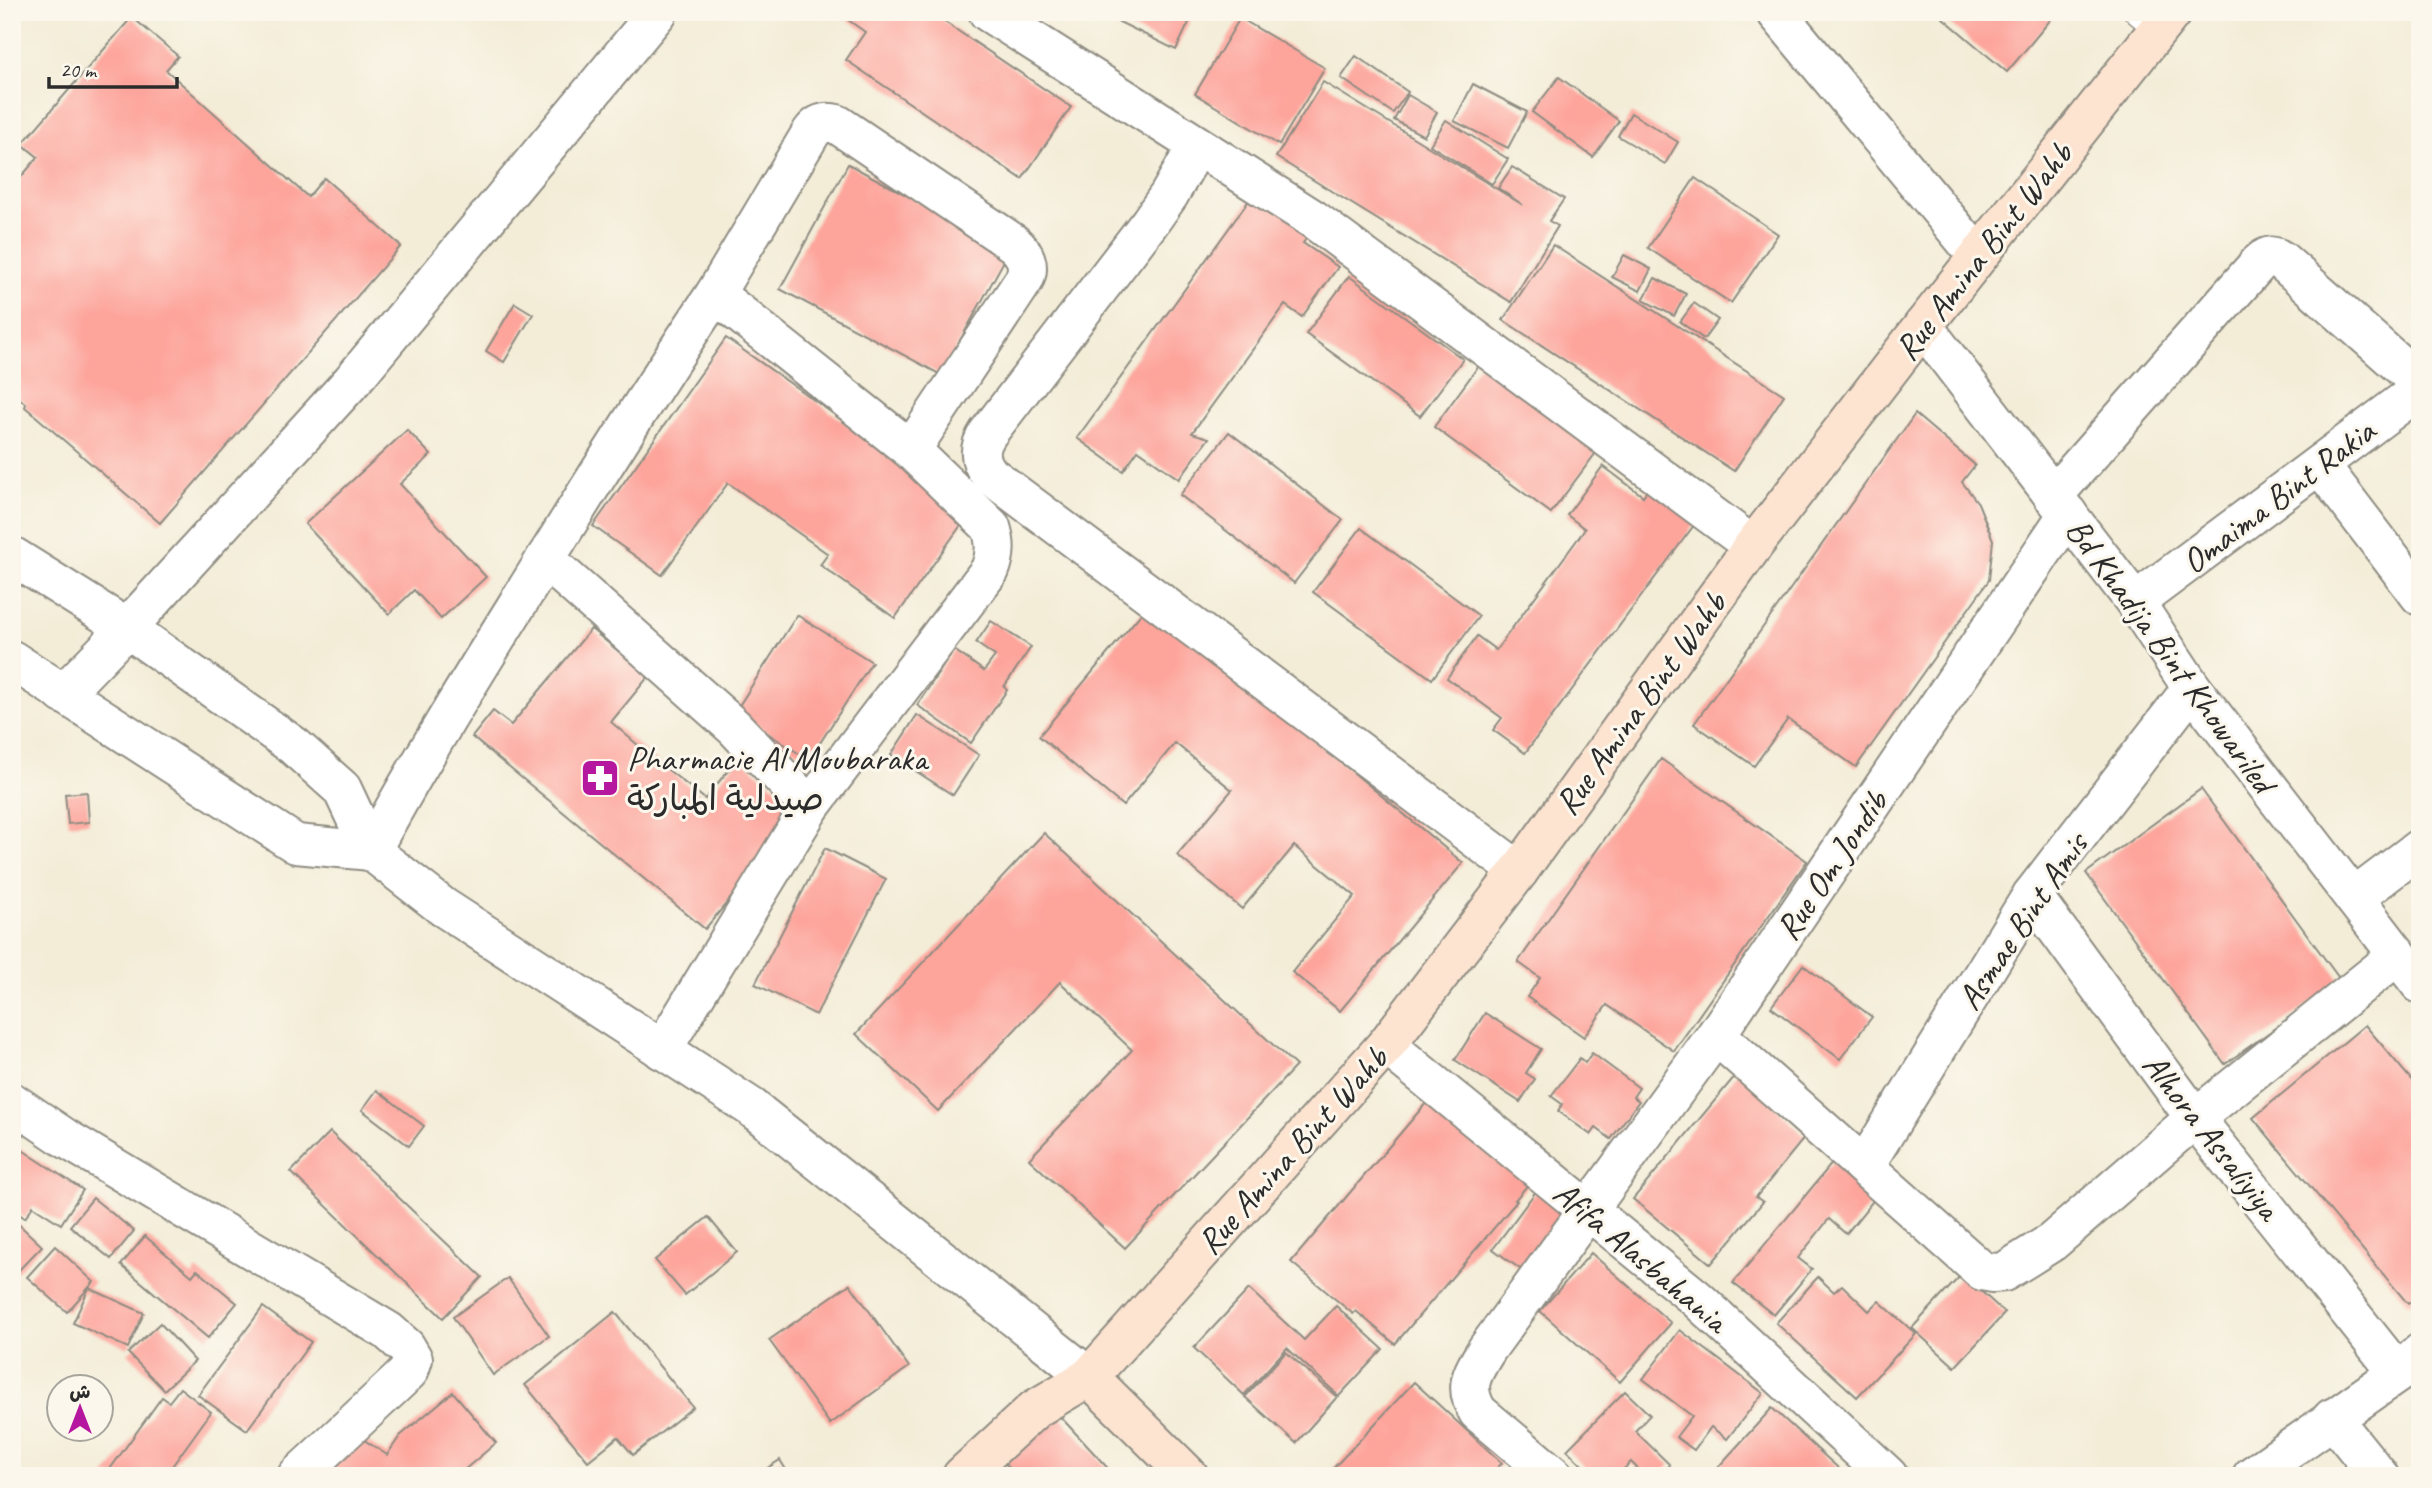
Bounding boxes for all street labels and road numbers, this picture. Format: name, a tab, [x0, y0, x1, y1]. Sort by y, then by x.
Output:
street label: Rue Amina Bint Wahb	[1884, 132, 2084, 370]
street label: Omaima Bint Rakia	[2173, 407, 2386, 584]
street label: Bd Khadija Bint Khowariled	[2056, 509, 2288, 806]
street label: Rue Amina Bint Wahb	[1544, 581, 1738, 824]
street label: Rue Om Jondib	[1765, 780, 1899, 949]
street label: Asmae Bint Amis	[1947, 822, 2100, 1018]
street label: Rue Amina Bint Wahb	[1187, 1036, 1399, 1264]
street label: Alhora Assaliyiya	[2132, 1044, 2292, 1231]
street label: Afifa Alasbahania	[1544, 1170, 1739, 1344]

